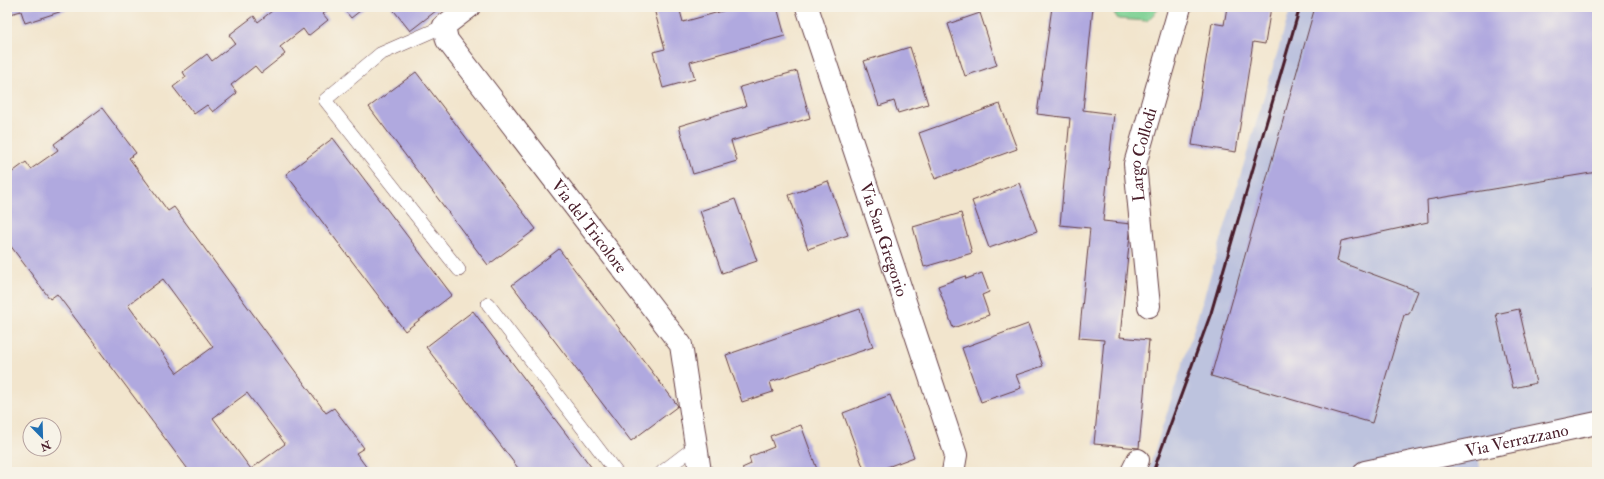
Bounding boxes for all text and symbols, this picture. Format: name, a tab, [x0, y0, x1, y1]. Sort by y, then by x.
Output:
street label: Largo Collodi	[1124, 105, 1162, 203]
street label: Via del Tricolore	[547, 175, 632, 277]
street label: Via San Gregorio	[855, 180, 913, 299]
north arrow	[22, 417, 62, 457]
street label: Via Verrazzano	[1463, 419, 1570, 462]
text: N	[38, 437, 54, 454]

